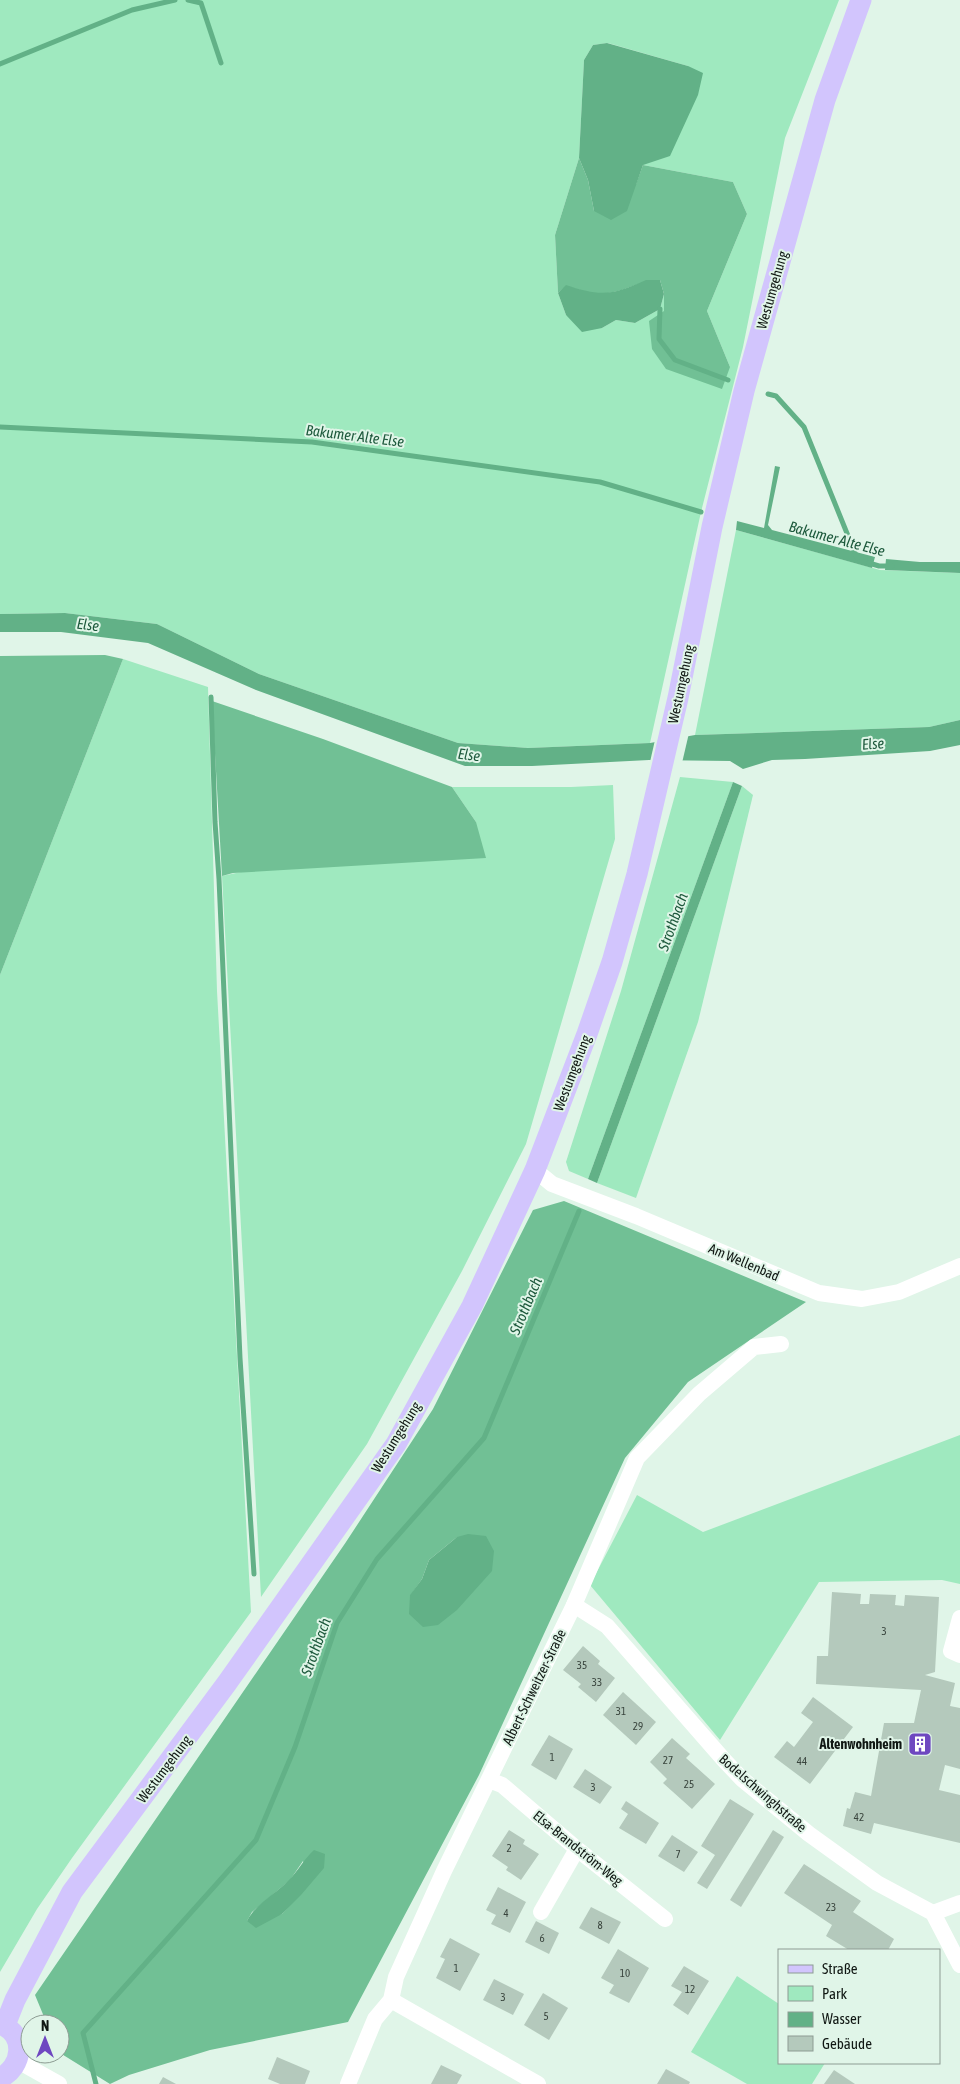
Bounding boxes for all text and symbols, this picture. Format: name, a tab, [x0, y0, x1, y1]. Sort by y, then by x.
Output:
street label: Westumgehung	[753, 249, 791, 331]
water label: Bakumer Alte Else	[305, 421, 405, 450]
water label: Bakumer Alte Else	[787, 518, 887, 560]
water label: Else	[76, 615, 100, 634]
street label: Westumgehung	[665, 643, 697, 725]
water label: Else	[861, 734, 885, 753]
water label: Else	[457, 745, 482, 765]
water label: Strothbach	[654, 891, 691, 954]
street label: Westumgehung	[550, 1033, 594, 1113]
street label: Am Wellenbad	[706, 1240, 782, 1284]
water label: Strothbach	[506, 1275, 545, 1338]
street label: Westumgehung	[368, 1399, 424, 1475]
water label: Strothbach	[297, 1616, 334, 1679]
house number: 3	[881, 1625, 887, 1637]
street label: Albert-Schweitzer-Straße	[499, 1626, 569, 1748]
house number: 35	[577, 1659, 587, 1671]
house number: 33	[592, 1676, 602, 1688]
house number: 31	[616, 1705, 626, 1717]
house number: 29	[633, 1720, 643, 1732]
building icon: Altenwohnheim	[907, 1731, 933, 1757]
street label: Westumgehung	[133, 1732, 195, 1806]
place label: Altenwohnheim	[819, 1736, 902, 1752]
house number: 1	[549, 1751, 555, 1763]
street label: Bodelschwinghstraße	[716, 1751, 810, 1835]
house number: 27	[663, 1754, 673, 1766]
house number: 44	[797, 1755, 807, 1767]
house number: 25	[684, 1778, 694, 1790]
house number: 3	[590, 1781, 596, 1793]
street label: Elsa-Brandström-Weg	[530, 1807, 626, 1889]
house number: 42	[854, 1811, 864, 1823]
house number: 2	[506, 1842, 512, 1854]
house number: 7	[675, 1848, 681, 1860]
house number: 23	[826, 1901, 836, 1913]
house number: 4	[503, 1907, 509, 1919]
house number: 8	[597, 1919, 603, 1931]
house number: 6	[539, 1932, 545, 1944]
legend	[778, 1949, 940, 2064]
text: Straße	[822, 1960, 858, 1977]
house number: 1	[453, 1962, 459, 1974]
house number: 10	[620, 1967, 630, 1979]
house number: 12	[685, 1983, 695, 1995]
text: Park	[822, 1985, 847, 2002]
house number: 3	[500, 1991, 506, 2003]
house number: 5	[543, 2010, 549, 2022]
text: Wasser	[822, 2010, 862, 2027]
north arrow	[20, 2014, 70, 2064]
text: N	[41, 2018, 49, 2034]
text: Gebäude	[822, 2035, 872, 2052]

